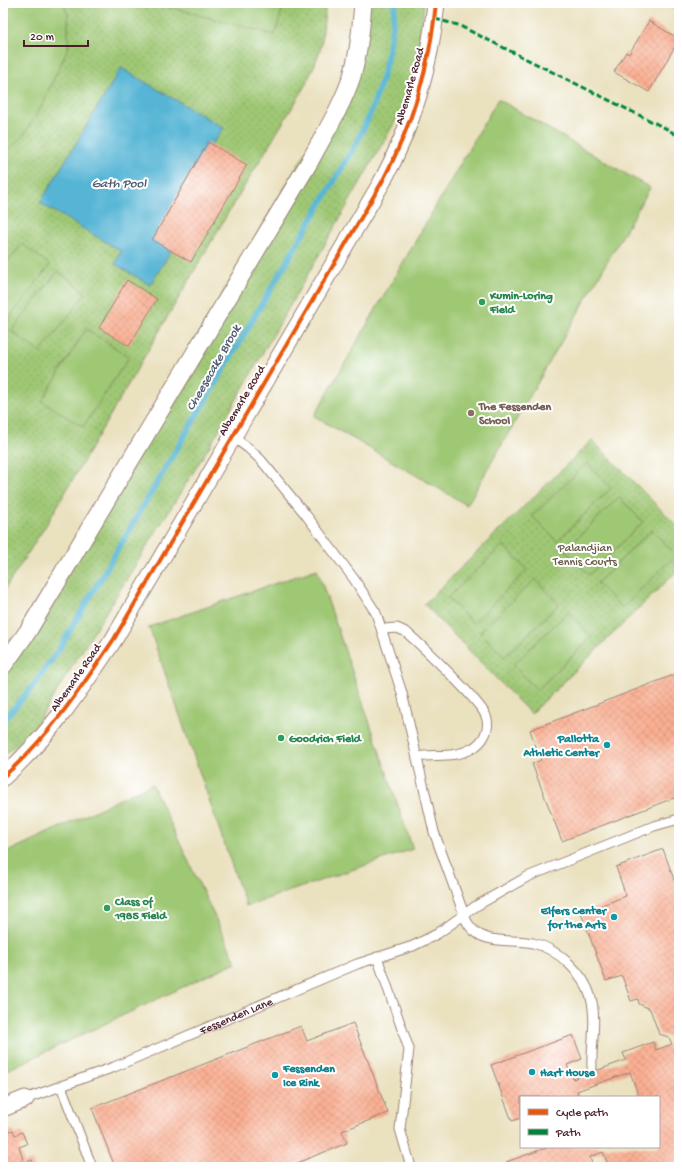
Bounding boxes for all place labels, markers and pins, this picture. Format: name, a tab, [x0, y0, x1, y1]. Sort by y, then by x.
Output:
place label: Kumin-Loring Field	[489, 290, 553, 318]
marker: Kumin-Loring Field	[477, 297, 487, 307]
place label: The Fessenden School	[478, 401, 551, 429]
marker: The Fessenden School	[466, 408, 476, 418]
marker: Goodrich Field	[276, 733, 286, 743]
place label: Goodrich Field	[289, 733, 363, 747]
place label: Pallotta Athletic Center	[523, 733, 601, 761]
marker: Pallotta Athletic Center	[602, 740, 612, 750]
place label: Class of 1985 Field	[114, 896, 168, 924]
marker: Class of 1985 Field	[102, 903, 112, 913]
place label: Elfers Center for the Arts	[540, 905, 608, 933]
marker: Elfers Center for the Arts	[609, 912, 619, 922]
place label: Fessenden Ice Rink	[282, 1063, 335, 1091]
marker: Hart House	[527, 1067, 537, 1077]
place label: Hart House	[540, 1067, 596, 1081]
marker: Fessenden Ice Rink	[270, 1070, 280, 1080]

